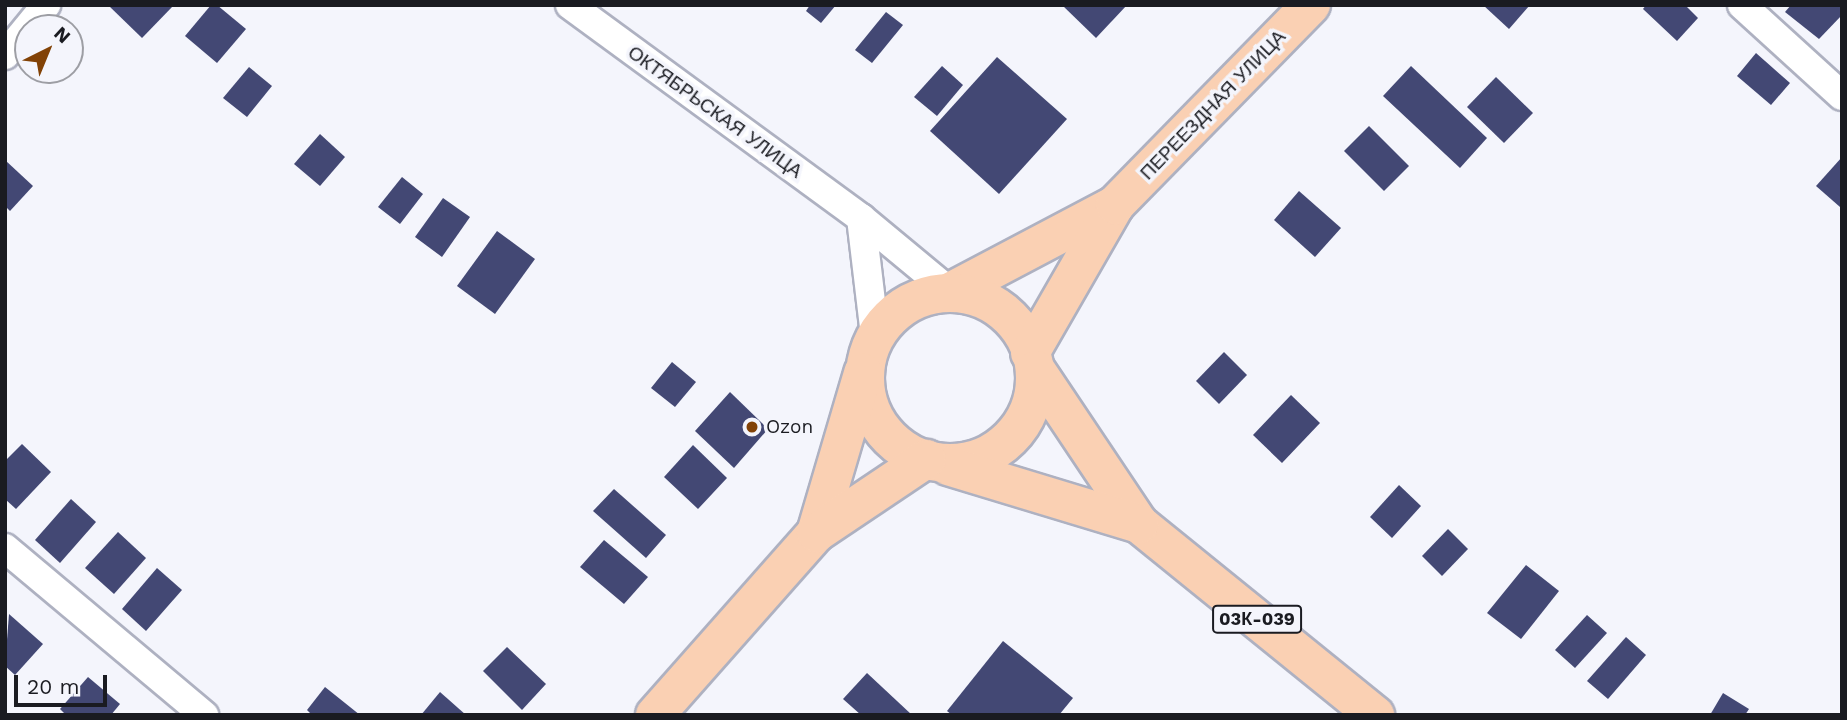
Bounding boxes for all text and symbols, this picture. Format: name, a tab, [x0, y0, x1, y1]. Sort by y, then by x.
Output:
north arrow	[14, 14, 84, 84]
text: N	[49, 22, 75, 48]
street label: ПЕРЕЕЗДНАЯ УЛИЦА	[1136, 25, 1290, 185]
street label: ОКТЯБРЬСКАЯ УЛИЦА	[623, 41, 807, 183]
place label: Ozon	[766, 416, 813, 438]
marker: Ozon	[744, 419, 760, 435]
road number: 03К-039	[1212, 604, 1302, 634]
scale bar	[18, 660, 110, 704]
text: 20 m	[27, 674, 79, 699]

